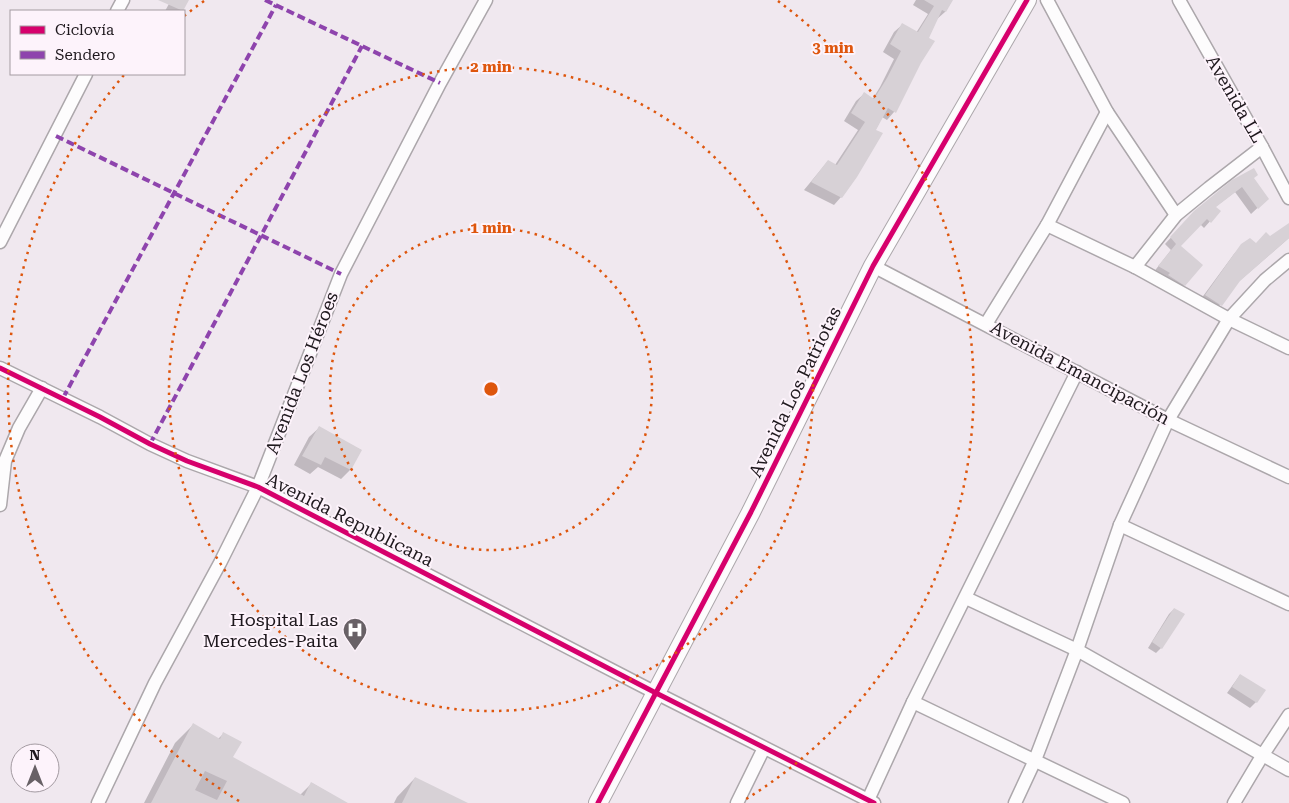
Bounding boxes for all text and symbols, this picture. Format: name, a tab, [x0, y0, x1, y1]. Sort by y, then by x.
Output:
legend	[10, 10, 185, 75]
text: Ciclovía	[55, 21, 114, 39]
text: 3 min	[812, 39, 854, 57]
text: Sendero	[55, 46, 116, 64]
street label: Avenida LL	[1202, 51, 1269, 146]
text: 2 min	[470, 58, 512, 76]
text: 1 min	[470, 219, 512, 237]
street label: Avenida Los Héroes	[261, 289, 342, 457]
street label: Avenida Los Patriotas	[744, 303, 845, 480]
street label: Avenida Emancipación	[987, 316, 1174, 429]
centre of rings	[482, 380, 500, 398]
street label: Avenida Republicana	[263, 468, 437, 571]
place label: Hospital Las Mercedes-Paita	[203, 609, 338, 651]
hospital icon: Hospital Las Mercedes-Paita	[342, 617, 368, 651]
north arrow	[10, 743, 60, 793]
text: N	[30, 747, 41, 763]

